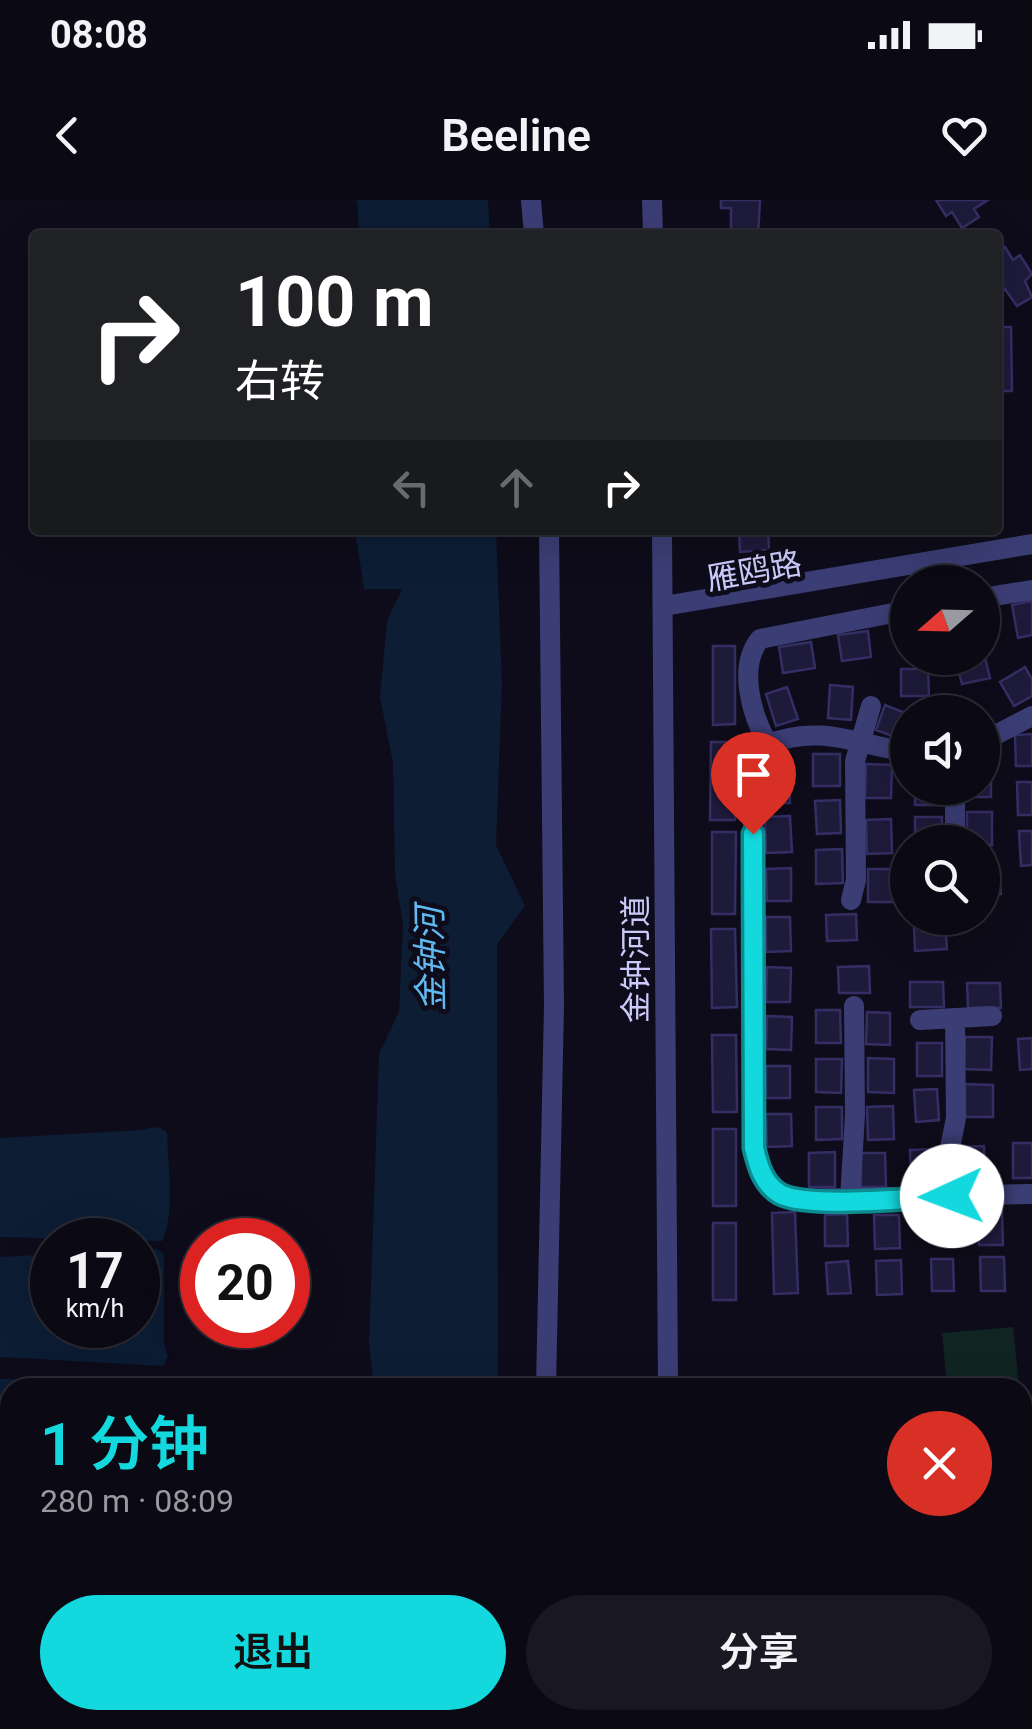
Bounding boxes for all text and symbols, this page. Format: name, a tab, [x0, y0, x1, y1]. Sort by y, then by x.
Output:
text: 08:08	[50, 13, 148, 57]
icon: back	[40, 108, 95, 163]
icon: heart	[937, 108, 992, 163]
text: Beeline	[441, 109, 591, 162]
text: 100 m	[235, 261, 434, 343]
icon: right	[70, 270, 200, 400]
text: 右转	[235, 355, 325, 408]
icon: left	[384, 460, 439, 515]
icon: ahead	[489, 460, 544, 515]
icon: right	[594, 460, 649, 515]
street label: 雁鸥路	[703, 544, 805, 598]
north arrow	[890, 565, 1000, 675]
map controls	[890, 565, 1000, 935]
button: sound	[890, 695, 1000, 805]
pin	[711, 732, 796, 835]
icon: arrive	[726, 747, 781, 802]
button: search	[890, 825, 1000, 935]
street label: 金钟河道	[617, 895, 655, 1023]
water label: 金钟河	[409, 900, 452, 1012]
position arrow	[900, 1144, 1004, 1248]
speed limit sign: 20	[180, 1218, 310, 1348]
text: 17	[66, 1242, 124, 1300]
text: km/h	[66, 1294, 124, 1323]
text: 1 分钟	[40, 1409, 209, 1480]
button: close	[887, 1411, 992, 1516]
text: 280 m · 08:09	[40, 1482, 234, 1520]
button: 退出	[40, 1595, 506, 1710]
button: 分享	[526, 1595, 992, 1710]

